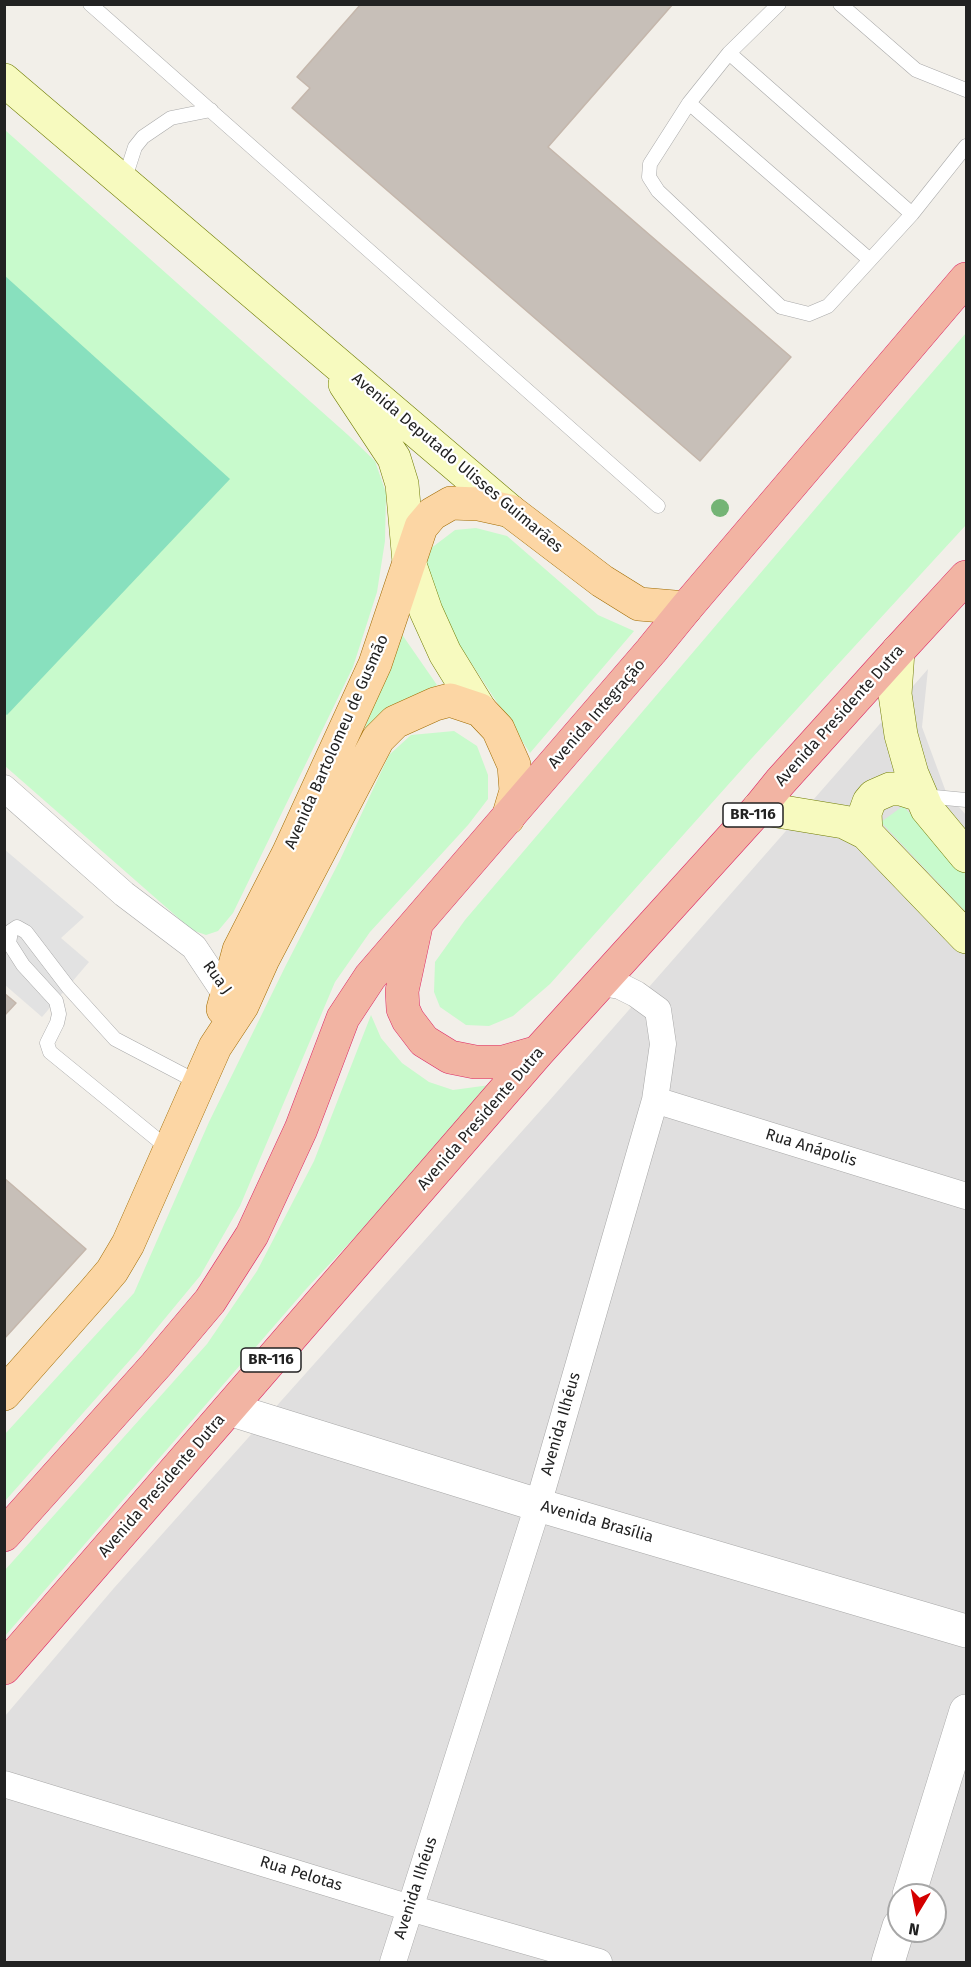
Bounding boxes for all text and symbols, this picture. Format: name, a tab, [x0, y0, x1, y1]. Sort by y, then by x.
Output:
street label: Avenida Deputado Ulisses Guimarães	[348, 369, 566, 557]
street label: Avenida Bartolomeu de Gusmão	[281, 632, 393, 852]
street label: Avenida Presidente Dutra	[772, 641, 908, 791]
street label: Avenida Integração	[544, 655, 650, 773]
road number: BR-116	[723, 803, 783, 827]
street label: Rua J	[198, 957, 236, 999]
street label: Avenida Presidente Dutra	[414, 1044, 548, 1194]
street label: Rua Anápolis	[763, 1125, 859, 1171]
road number: BR-116	[241, 1348, 301, 1372]
street label: Avenida Ilhéus	[537, 1370, 585, 1478]
street label: Avenida Presidente Dutra	[95, 1411, 229, 1561]
street label: Avenida Brasília	[539, 1497, 655, 1547]
street label: Avenida Ilhéus	[390, 1834, 442, 1942]
street label: Rua Pelotas	[258, 1852, 344, 1896]
north arrow	[887, 1883, 947, 1943]
text: N	[907, 1919, 921, 1940]

